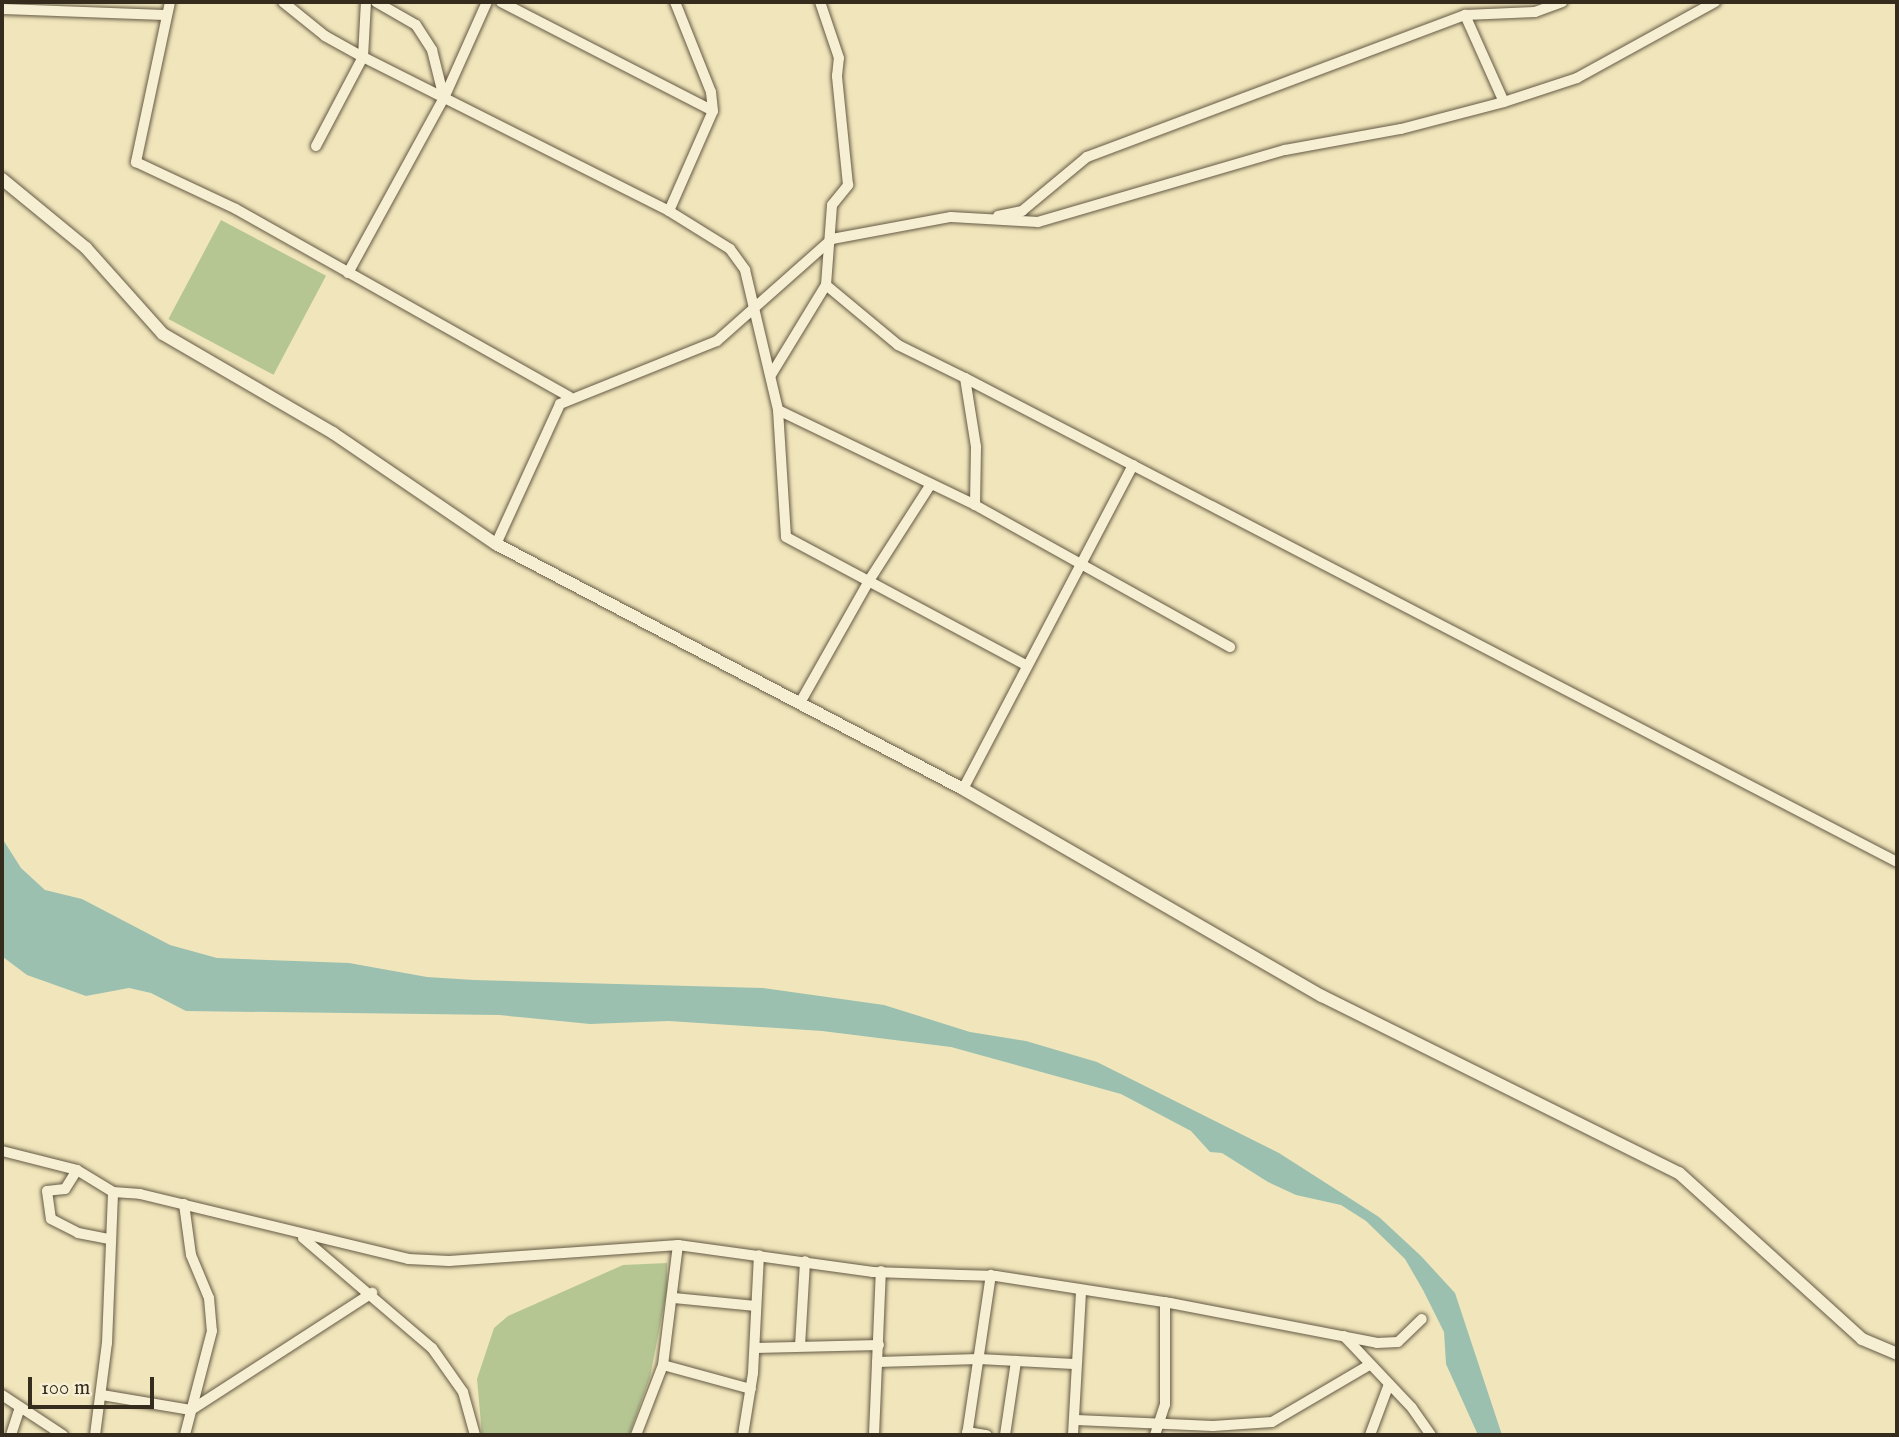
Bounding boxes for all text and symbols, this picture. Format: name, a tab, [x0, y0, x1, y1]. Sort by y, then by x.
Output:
scale bar	[32, 1364, 158, 1408]
text: 100 m	[41, 1375, 90, 1402]

